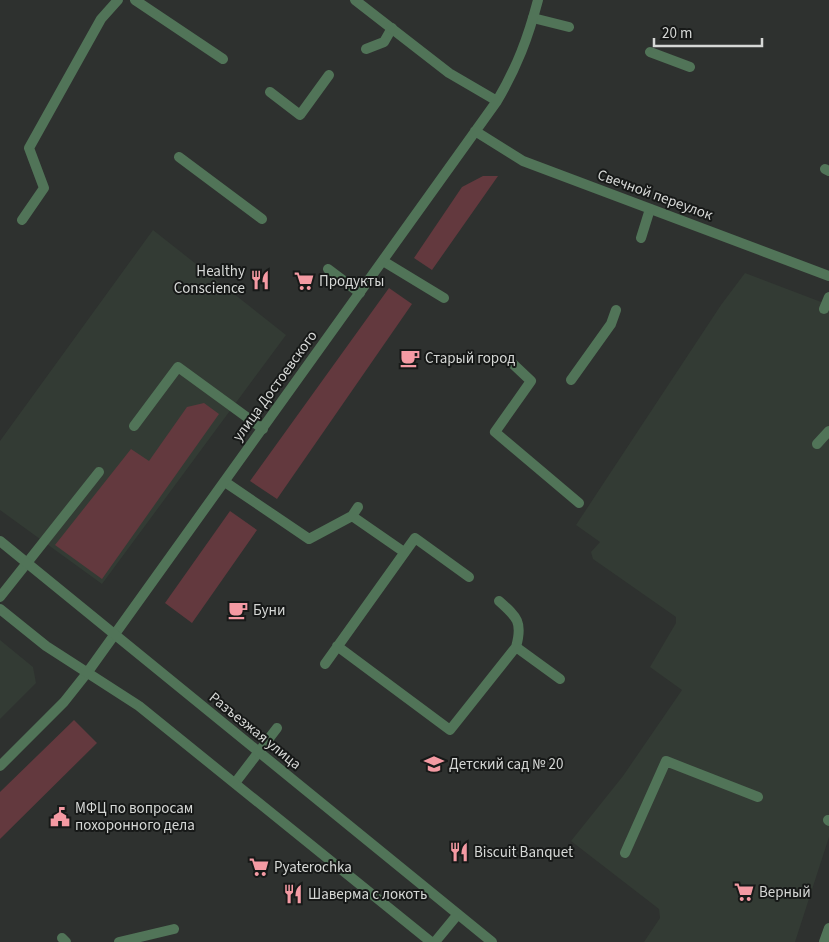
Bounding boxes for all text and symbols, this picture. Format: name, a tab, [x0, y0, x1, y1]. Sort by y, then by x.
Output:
scale bar	[654, 15, 762, 47]
text: 20 m	[662, 23, 692, 44]
street label: Свечной переулок	[594, 164, 716, 226]
place label: Healthy Conscience	[174, 261, 245, 299]
restaurant icon: Healthy Conscience	[249, 269, 271, 291]
supermarket icon: Продукты	[293, 270, 315, 292]
place label: Продукты	[319, 271, 384, 292]
street label: улица Достоевского	[228, 326, 322, 446]
cafe icon: Старый город	[399, 347, 421, 369]
place label: Старый город	[425, 348, 515, 369]
cafe icon: Буни	[227, 599, 249, 621]
place label: Буни	[253, 600, 285, 621]
street label: Разъезжая улица	[205, 687, 305, 775]
school or university icon: Детский сад № 20	[423, 753, 445, 775]
place label: Детский сад № 20	[449, 754, 563, 775]
place label: МФЦ по вопросам похоронного дела	[75, 798, 195, 836]
public building icon: МФЦ по вопросам похоронного дела	[49, 806, 71, 828]
restaurant icon: Biscuit Banquet	[448, 841, 470, 863]
place label: Biscuit Banquet	[474, 842, 573, 863]
supermarket icon: Pyaterochka	[248, 856, 270, 878]
place label: Pyaterochka	[274, 857, 352, 878]
supermarket icon: Верный	[733, 881, 755, 903]
place label: Верный	[759, 882, 811, 903]
restaurant icon: Шаверма с локоть	[282, 883, 304, 905]
place label: Шаверма с локоть	[308, 884, 427, 905]

